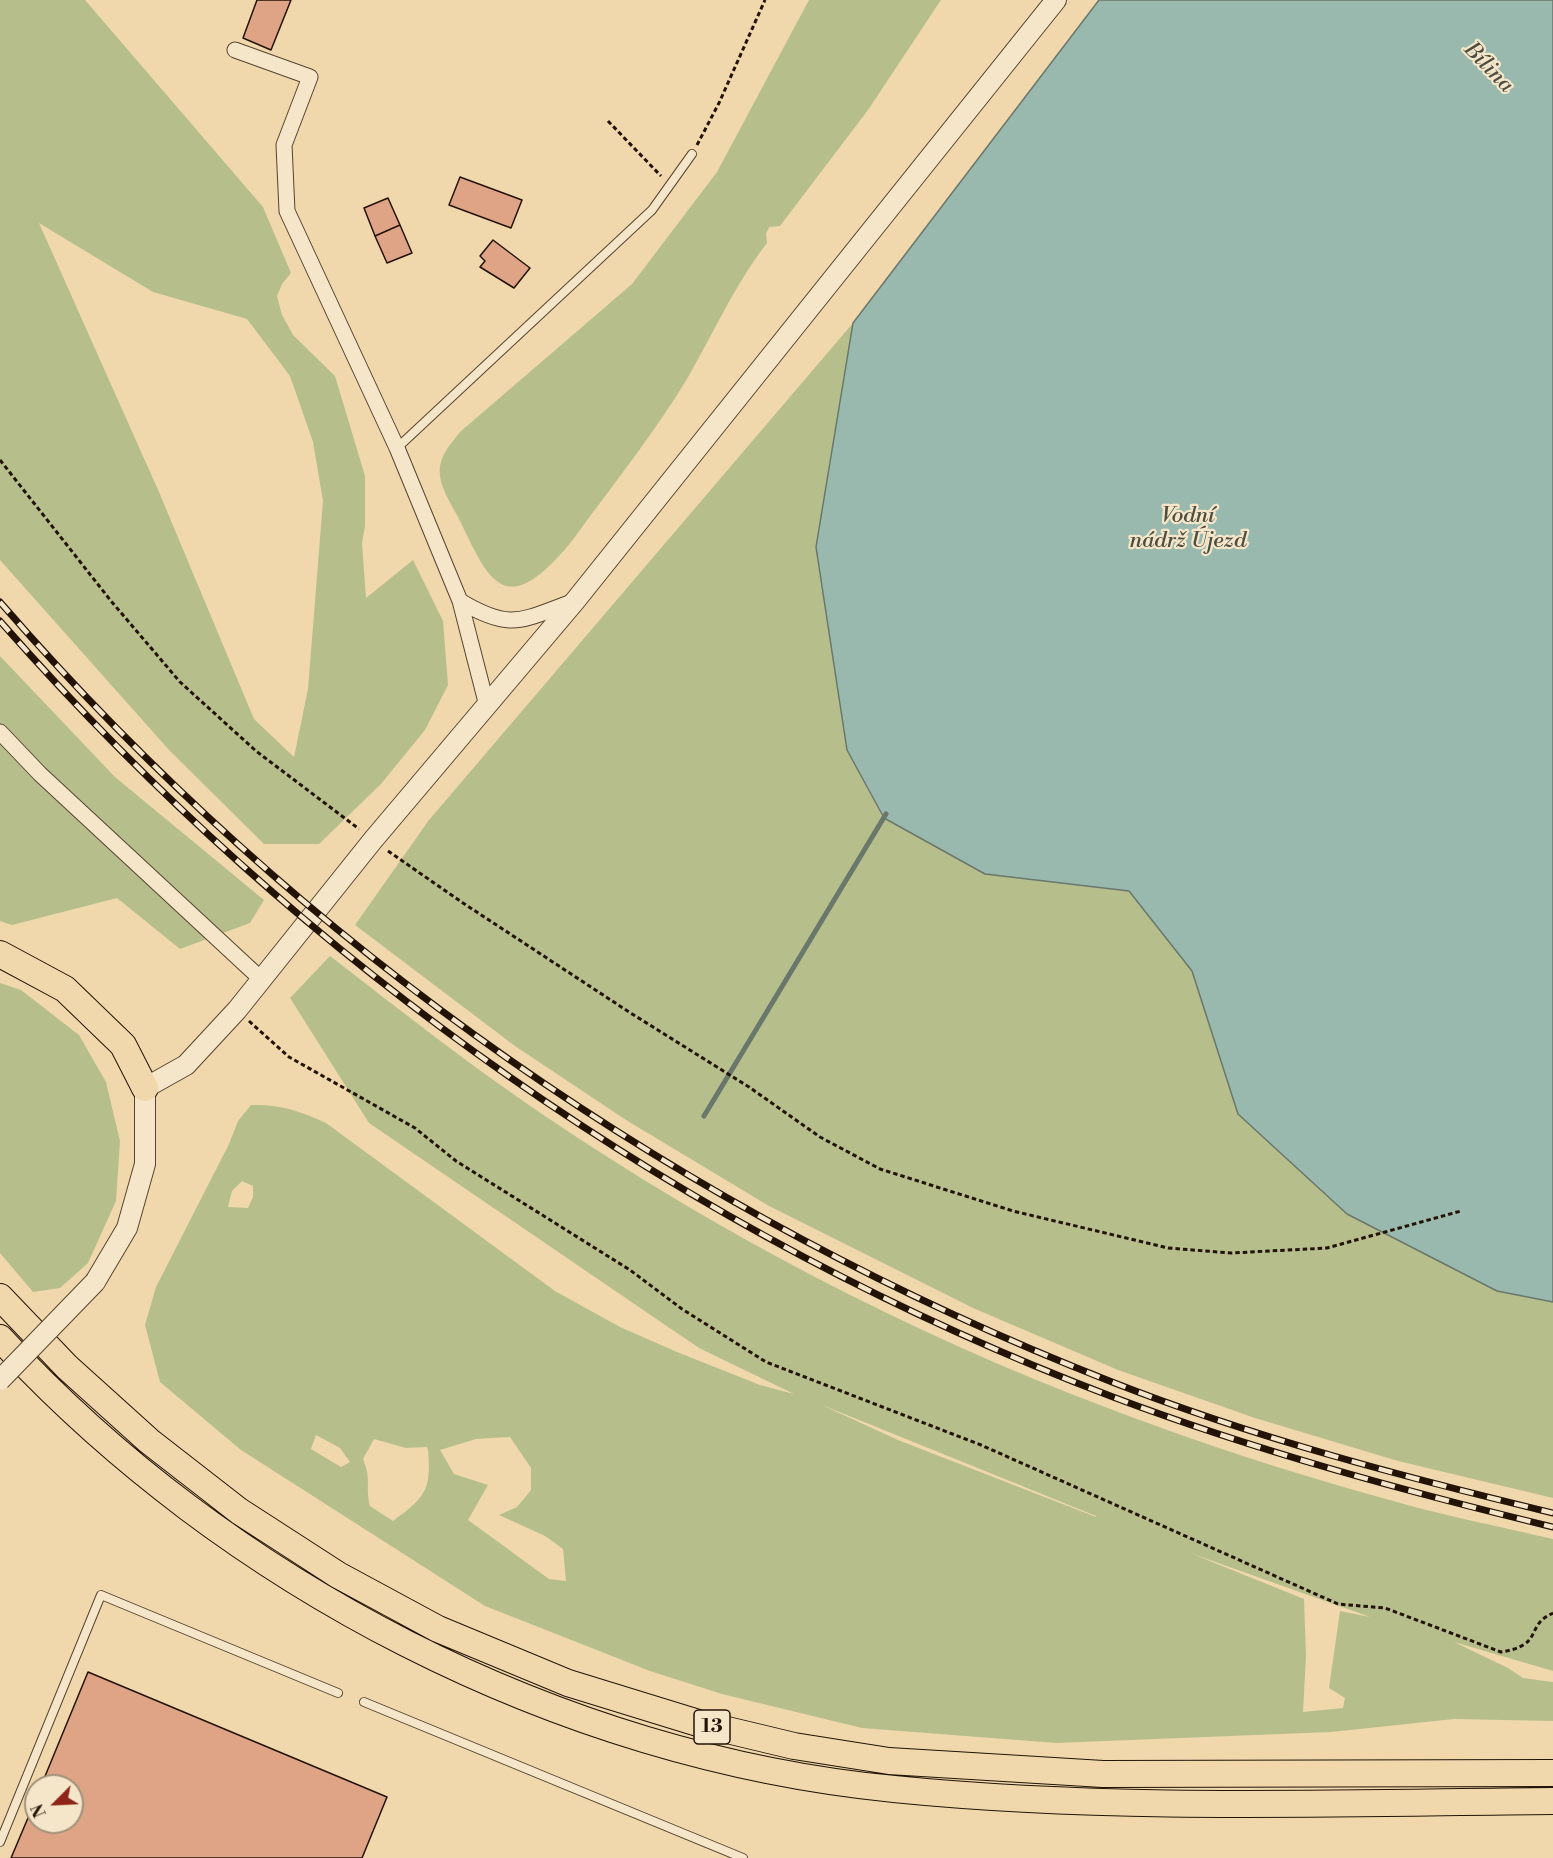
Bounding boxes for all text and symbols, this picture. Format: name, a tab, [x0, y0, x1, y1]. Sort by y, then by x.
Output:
water label: Bílina	[1458, 37, 1518, 99]
water label: Vodní nádrž Újezd	[1130, 504, 1246, 556]
road number: 13	[694, 1710, 730, 1744]
north arrow	[24, 1774, 84, 1834]
text: N	[28, 1801, 51, 1820]

